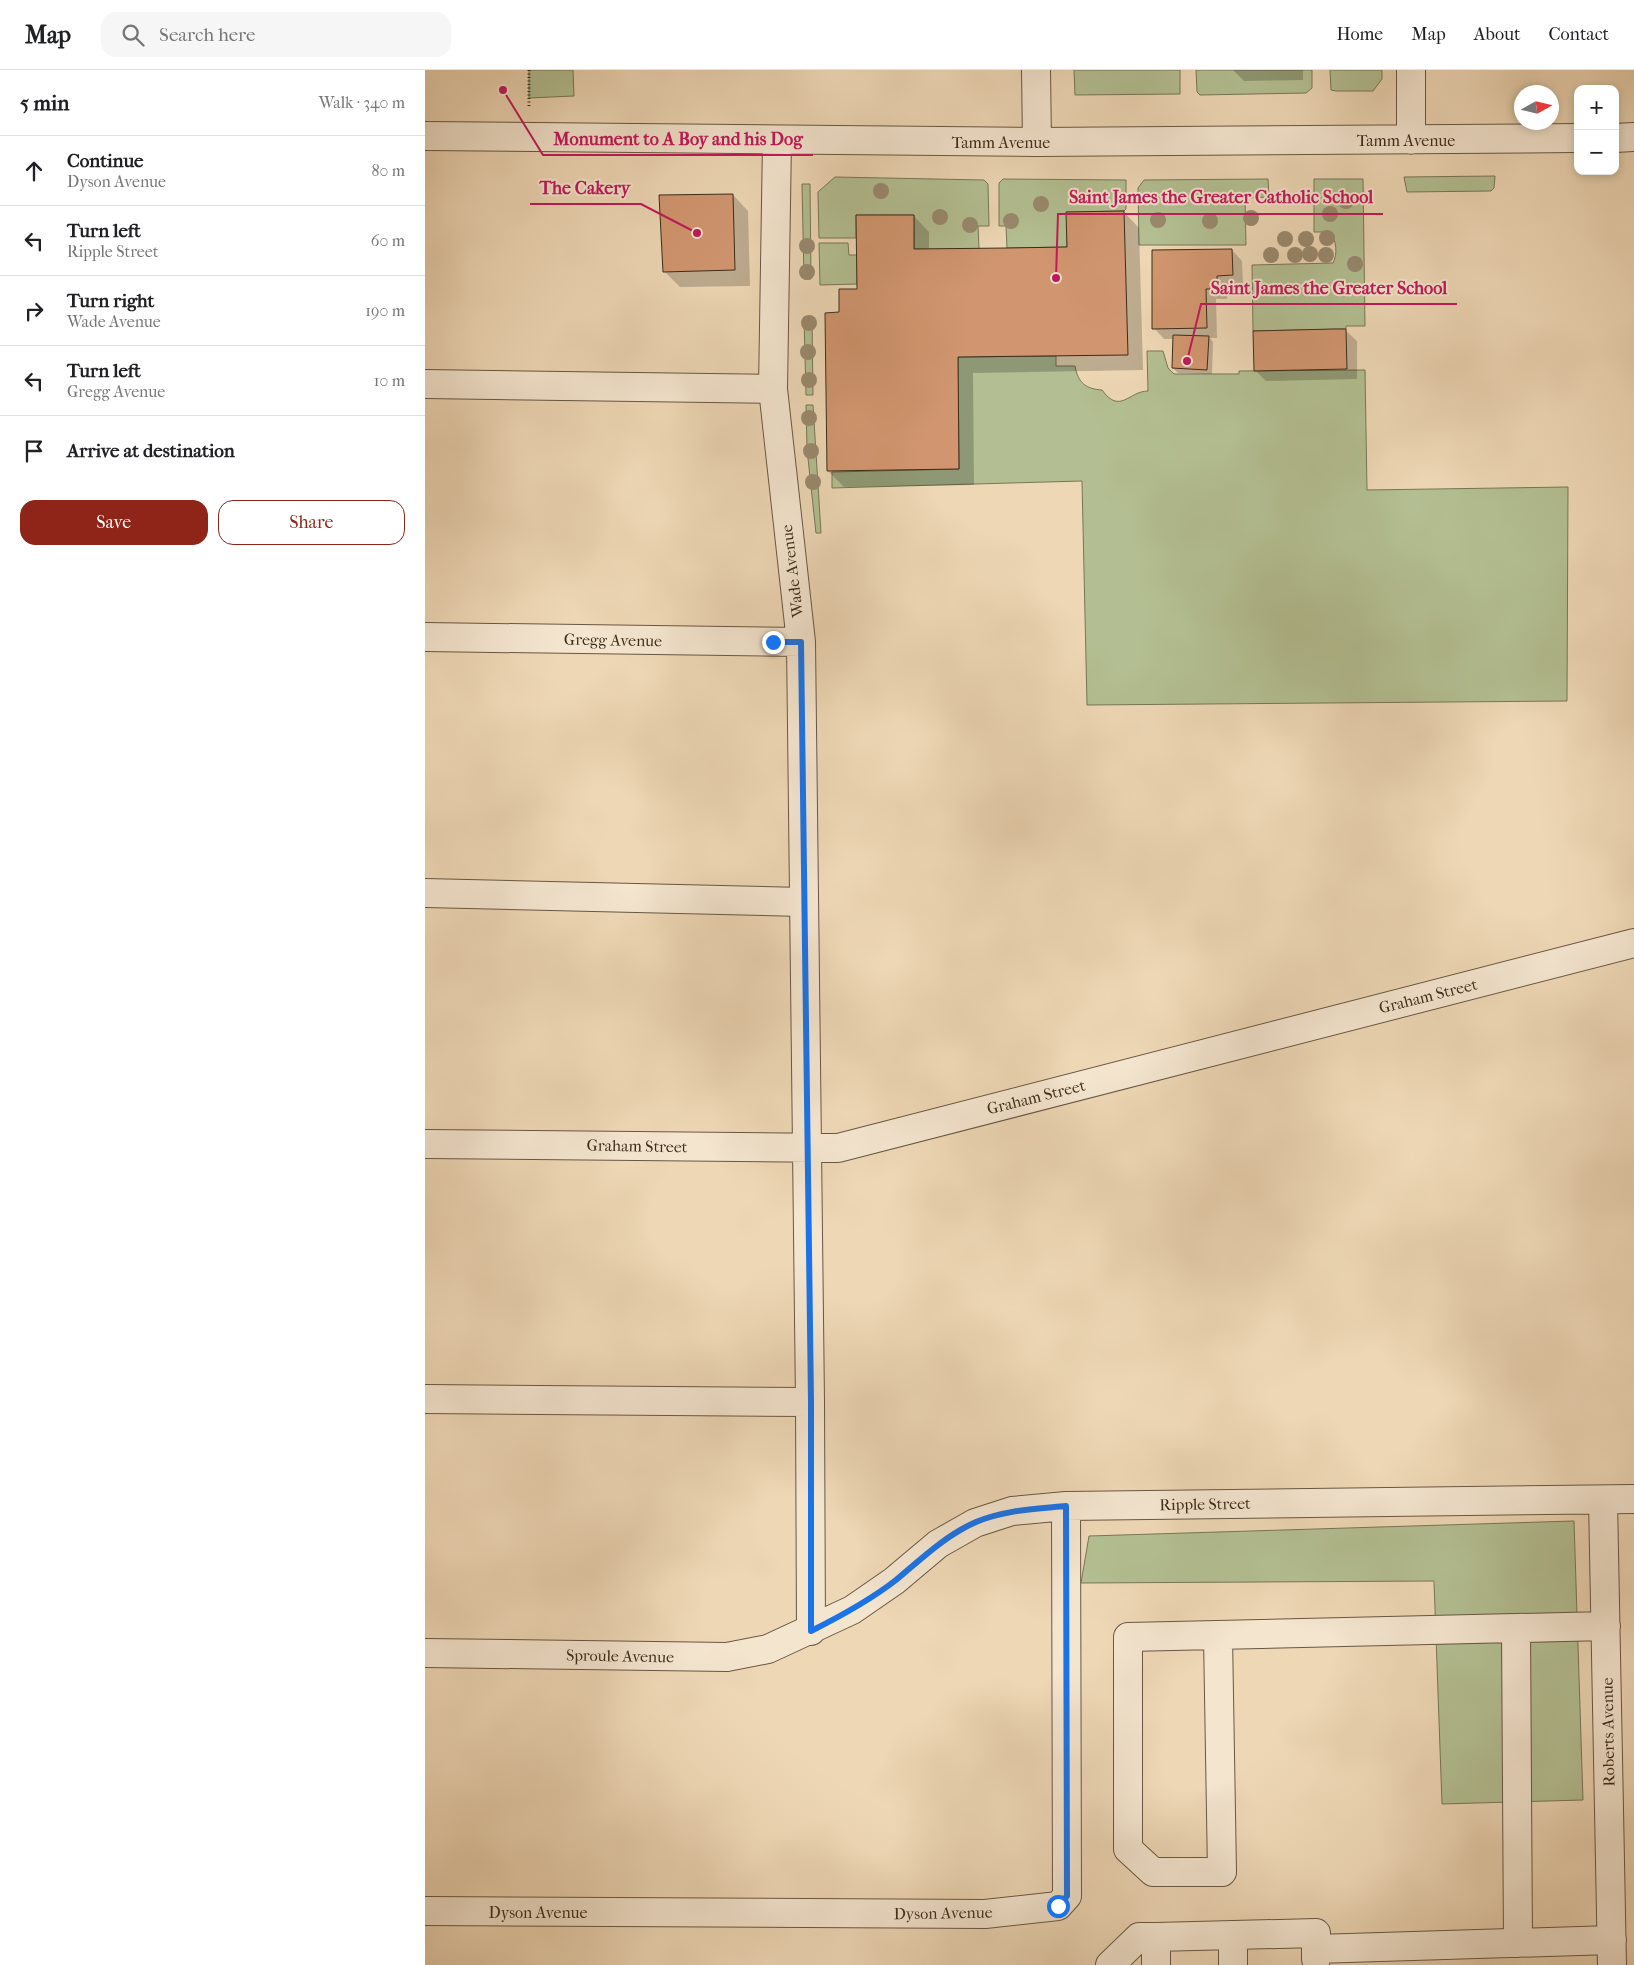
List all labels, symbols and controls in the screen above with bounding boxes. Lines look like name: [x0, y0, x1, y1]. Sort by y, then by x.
search box: [101, 12, 451, 57]
text: Map: [25, 21, 71, 49]
icon: search: [119, 21, 147, 49]
text: Search here: [159, 24, 255, 46]
text: Home: [1336, 24, 1383, 45]
text: Map: [1411, 24, 1446, 45]
text: About: [1474, 24, 1520, 45]
text: Contact: [1548, 24, 1609, 45]
north arrow: [1514, 85, 1559, 130]
map controls: [1574, 85, 1619, 175]
button: +: [1574, 85, 1619, 130]
text: 5 min: [20, 91, 69, 115]
text: Walk · 340 m: [319, 93, 405, 112]
callout: Monument to A Boy and his Dog: [543, 122, 813, 155]
text: Monument to A Boy and his Dog: [552, 129, 804, 150]
button: −: [1574, 130, 1619, 175]
street label: Tamm Avenue: [1357, 131, 1455, 150]
street label: Tamm Avenue: [952, 133, 1050, 152]
text: Continue: [67, 150, 143, 172]
icon: ahead: [20, 157, 48, 185]
text: 80 m: [371, 161, 405, 180]
callout: The Cakery: [530, 171, 641, 204]
text: Dyson Avenue: [67, 172, 166, 191]
text: The Cakery: [539, 178, 632, 199]
callout: Saint James the Greater Catholic School: [1058, 181, 1383, 214]
text: Saint James the Greater Catholic School: [1069, 187, 1374, 208]
text: Turn left: [67, 220, 141, 242]
icon: left: [20, 227, 48, 255]
text: 60 m: [371, 231, 405, 250]
text: Ripple Street: [67, 242, 158, 261]
callout: Saint James the Greater School: [1201, 271, 1457, 304]
text: Saint James the Greater School: [1211, 278, 1448, 299]
text: Turn right: [67, 290, 154, 312]
icon: right: [20, 297, 48, 325]
text: 190 m: [365, 301, 405, 320]
text: Wade Avenue: [67, 312, 161, 331]
text: Turn left: [67, 360, 141, 382]
icon: left: [20, 367, 48, 395]
text: 10 m: [374, 371, 405, 390]
text: Gregg Avenue: [67, 382, 165, 401]
icon: arrive: [20, 437, 48, 465]
text: Arrive at destination: [67, 440, 235, 462]
button: Save: [20, 500, 208, 545]
button: Share: [218, 500, 405, 545]
street label: Wade Avenue: [777, 523, 807, 620]
street label: Gregg Avenue: [564, 630, 662, 650]
route end: [762, 631, 785, 654]
street label: Graham Street: [1377, 975, 1480, 1017]
street label: Graham Street: [985, 1076, 1088, 1118]
street label: Graham Street: [586, 1136, 688, 1156]
street label: Ripple Street: [1159, 1494, 1251, 1514]
street label: Sproule Avenue: [566, 1646, 674, 1666]
street label: Roberts Avenue: [1598, 1677, 1618, 1787]
route start: [1047, 1895, 1070, 1918]
street label: Dyson Avenue: [489, 1903, 588, 1922]
street label: Dyson Avenue: [893, 1903, 993, 1923]

